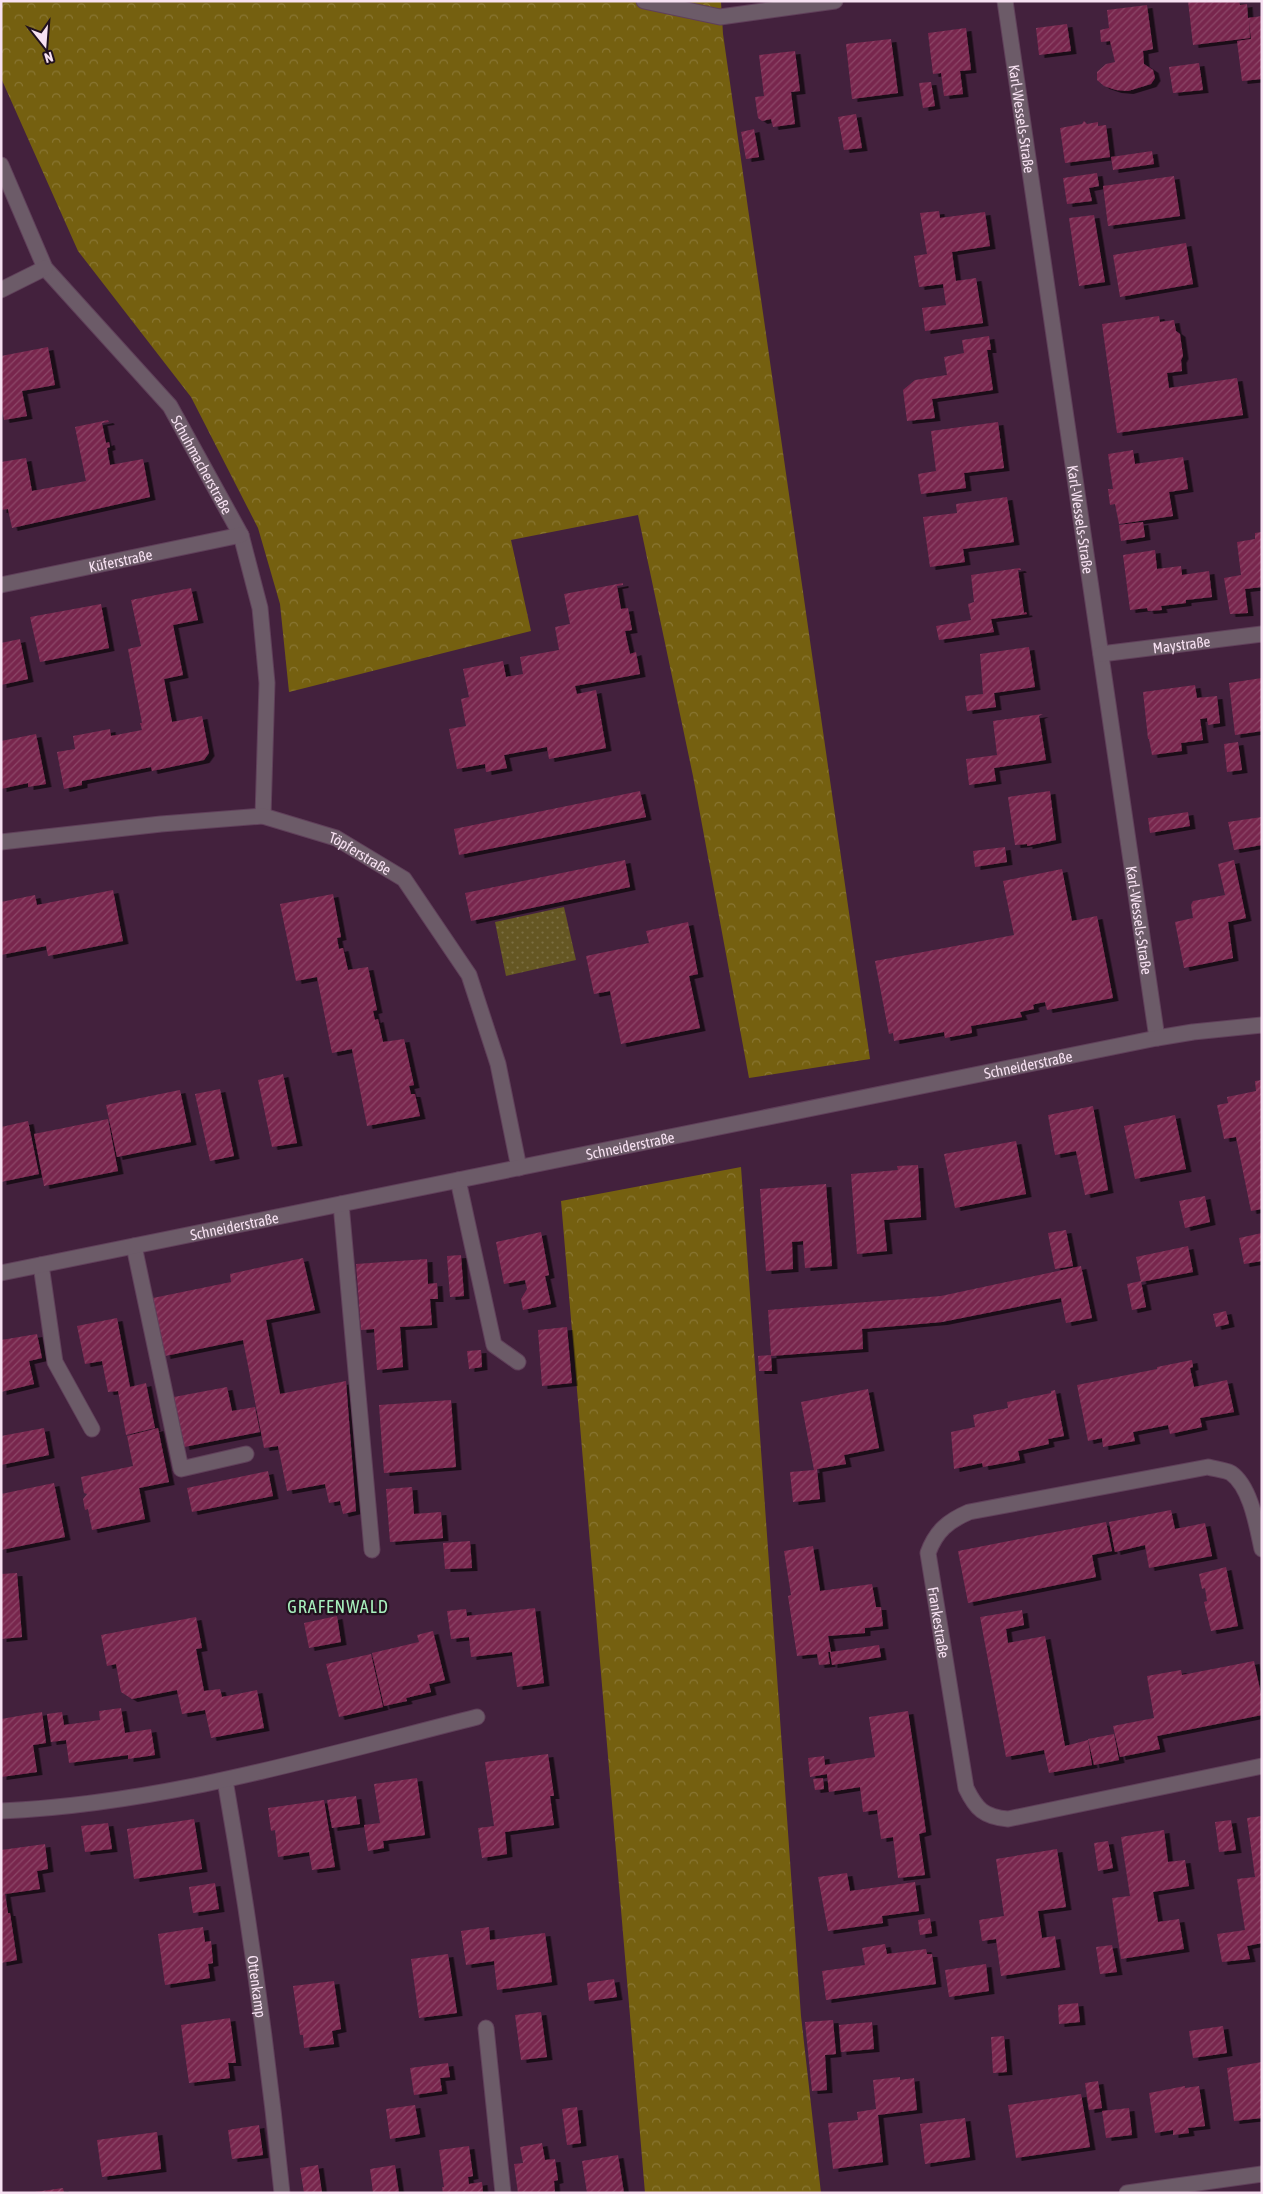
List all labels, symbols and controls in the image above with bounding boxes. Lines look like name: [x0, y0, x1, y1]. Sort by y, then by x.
north arrow: [20, 20, 70, 70]
text: N: [43, 49, 55, 66]
street label: Karl-Wessels-Straße: [1006, 63, 1039, 174]
street label: Schuhmacherstraße: [168, 412, 236, 517]
street label: Karl-Wessels-Straße: [1065, 464, 1097, 575]
street label: Küferstraße: [87, 545, 154, 575]
street label: Maystraße: [1152, 632, 1211, 656]
street label: Töpferstraße: [327, 828, 395, 878]
street label: Karl-Wessels-Straße: [1123, 865, 1156, 976]
street label: Schneiderstraße: [982, 1047, 1074, 1081]
street label: Schneiderstraße: [584, 1128, 676, 1162]
street label: Schneiderstraße: [189, 1208, 280, 1243]
street label: Frankestraße: [925, 1586, 953, 1659]
district label: GRAFENWALD: [287, 1596, 389, 1617]
street label: Ottenkamp: [245, 1954, 270, 2019]

